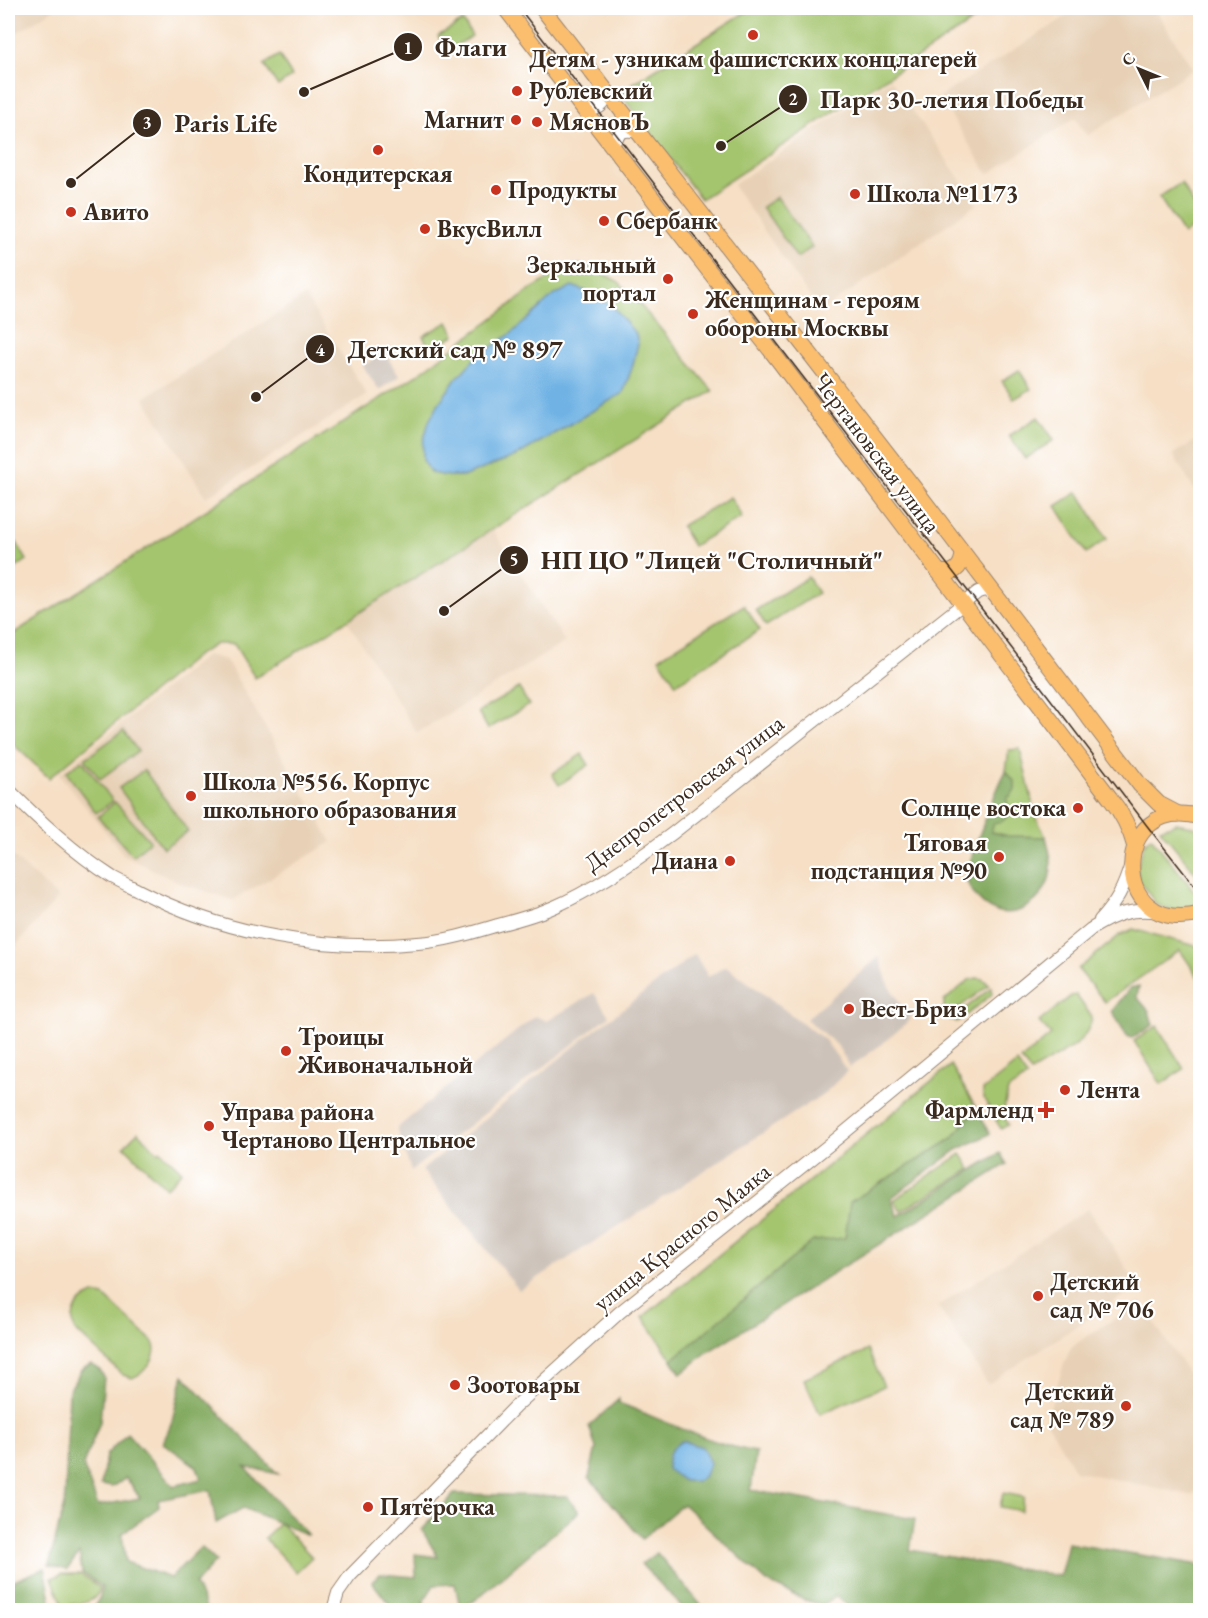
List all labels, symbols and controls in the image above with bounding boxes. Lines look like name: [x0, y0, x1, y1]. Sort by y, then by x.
callout: Флаги: [393, 25, 519, 69]
marker: Детям - узникам фашистских концлагерей: [746, 28, 760, 42]
text: Флаги: [435, 30, 507, 64]
text: 1: [403, 36, 413, 59]
north arrow: [1109, 39, 1169, 99]
place label: Детям - узникам фашистских концлагерей: [529, 43, 977, 75]
text: С: [1117, 48, 1140, 70]
place label: Рублевский: [529, 75, 653, 107]
callout: Парк 30-летия Победы: [778, 77, 1096, 121]
text: Парк 30-летия Победы: [820, 82, 1084, 116]
marker: Рублевский: [510, 84, 524, 98]
text: 2: [788, 87, 798, 110]
callout: Paris Life: [132, 101, 289, 145]
place label: Магнит: [424, 104, 504, 135]
text: Paris Life: [175, 106, 278, 140]
place label: МясновЪ: [549, 106, 649, 137]
text: 3: [142, 111, 152, 134]
marker: Магнит: [509, 113, 523, 127]
marker: МясновЪ: [530, 115, 544, 129]
marker: Кондитерская: [371, 143, 385, 157]
place label: Кондитерская: [303, 158, 453, 189]
place label: Продукты: [508, 174, 617, 206]
place label: Школа №1173: [867, 178, 1018, 209]
marker: Продукты: [489, 183, 503, 197]
marker: Школа №1173: [848, 187, 862, 201]
place label: Авито: [82, 196, 149, 227]
marker: Авито: [64, 205, 78, 219]
place label: Сбербанк: [616, 205, 719, 236]
place label: ВкусВилл: [437, 213, 542, 245]
marker: Сбербанк: [597, 214, 611, 228]
marker: ВкусВилл: [418, 222, 432, 236]
place label: Зеркальный портал: [527, 249, 656, 308]
marker: Зеркальный портал: [661, 272, 675, 286]
place label: Женщинам - героям обороны Москвы: [704, 284, 920, 343]
marker: Женщинам - героям обороны Москвы: [686, 307, 700, 321]
callout: Детский сад № 897: [305, 327, 574, 371]
text: Детский сад № 897: [347, 332, 563, 366]
text: 4: [315, 338, 325, 361]
street label: Чертановская улица: [807, 366, 948, 540]
callout: НП ЦО "Лицей "Столичный": [499, 538, 895, 582]
text: НП ЦО "Лицей "Столичный": [541, 543, 883, 577]
text: 5: [509, 548, 519, 571]
street label: Днепропетровская улица: [577, 707, 790, 878]
place label: Школа №556. Корпус школьного образования: [203, 766, 457, 825]
marker: Школа №556. Корпус школьного образования: [184, 789, 198, 803]
place label: Солнце востока: [901, 792, 1066, 823]
marker: Солнце востока: [1071, 801, 1085, 815]
place label: Тяговая подстанция №90: [811, 827, 987, 886]
place label: Диана: [652, 845, 718, 876]
marker: Тяговая подстанция №90: [992, 850, 1006, 864]
marker: Диана: [723, 854, 737, 868]
place label: Вест-Бриз: [861, 993, 967, 1024]
marker: Вест-Бриз: [842, 1002, 856, 1016]
place label: Троицы Живоначальной: [297, 1021, 473, 1080]
marker: Троицы Живоначальной: [279, 1044, 293, 1058]
place label: Лента: [1077, 1074, 1140, 1105]
marker: Лента: [1058, 1083, 1072, 1097]
place label: Фармленд: [925, 1094, 1034, 1125]
place label: Управа района Чертаново Центральное: [220, 1096, 476, 1155]
marker: Фармленд: [1039, 1103, 1053, 1117]
marker: Управа района Чертаново Центральное: [202, 1119, 216, 1133]
street label: улица Красного Маяка: [587, 1155, 777, 1318]
place label: Детский сад № 706: [1050, 1266, 1154, 1325]
marker: Детский сад № 706: [1031, 1289, 1045, 1303]
place label: Зоотовары: [467, 1369, 580, 1400]
place label: Детский сад № 789: [1010, 1376, 1114, 1435]
marker: Зоотовары: [448, 1378, 462, 1392]
marker: Детский сад № 789: [1119, 1399, 1133, 1413]
place label: Пятёрочка: [380, 1491, 495, 1522]
marker: Пятёрочка: [361, 1500, 375, 1514]

